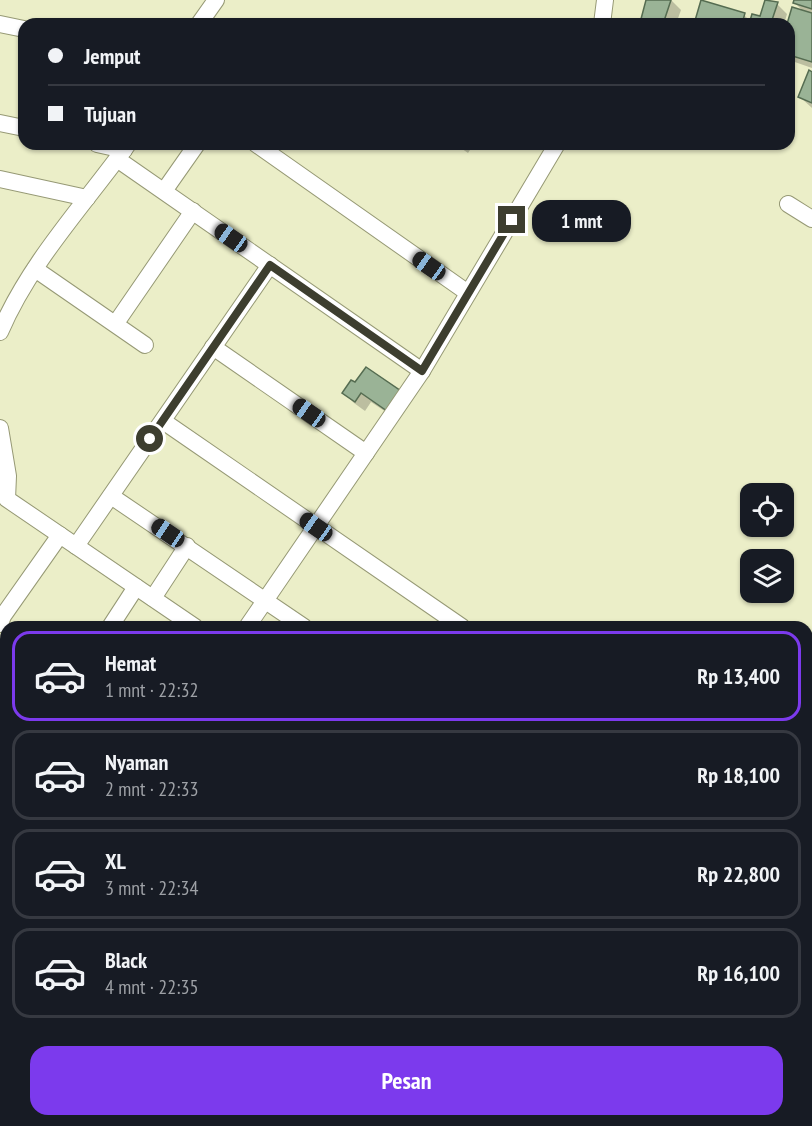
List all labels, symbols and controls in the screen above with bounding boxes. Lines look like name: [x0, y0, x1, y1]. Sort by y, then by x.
text: Jemput: [84, 42, 140, 70]
text: Tujuan: [84, 100, 136, 128]
callout: 1 mnt: [533, 199, 632, 241]
route end: [498, 206, 525, 233]
text: 1 mnt: [561, 208, 602, 234]
car: [211, 220, 251, 256]
car: [409, 248, 449, 284]
car: [289, 395, 329, 431]
route start: [136, 425, 163, 452]
map controls: [740, 483, 794, 603]
button: locate: [740, 483, 794, 537]
car: [296, 509, 336, 545]
car: [148, 515, 188, 551]
button: layers: [740, 549, 794, 603]
icon: car: [33, 649, 87, 703]
text: Hemat: [105, 649, 156, 677]
text: Rp 13,400: [697, 662, 780, 690]
text: 1 mnt · 22:32: [105, 677, 198, 703]
icon: car: [33, 748, 87, 802]
text: Nyaman: [105, 748, 168, 776]
text: Rp 18,100: [697, 761, 780, 789]
text: 2 mnt · 22:33: [105, 776, 198, 802]
icon: car: [33, 847, 87, 901]
text: XL: [105, 847, 126, 875]
text: Rp 22,800: [697, 860, 780, 888]
text: 3 mnt · 22:34: [105, 875, 198, 901]
icon: car: [33, 946, 87, 1000]
text: Black: [105, 946, 147, 974]
text: Rp 16,100: [697, 959, 780, 987]
text: 4 mnt · 22:35: [105, 974, 198, 1000]
button: Pesan: [30, 1046, 783, 1115]

